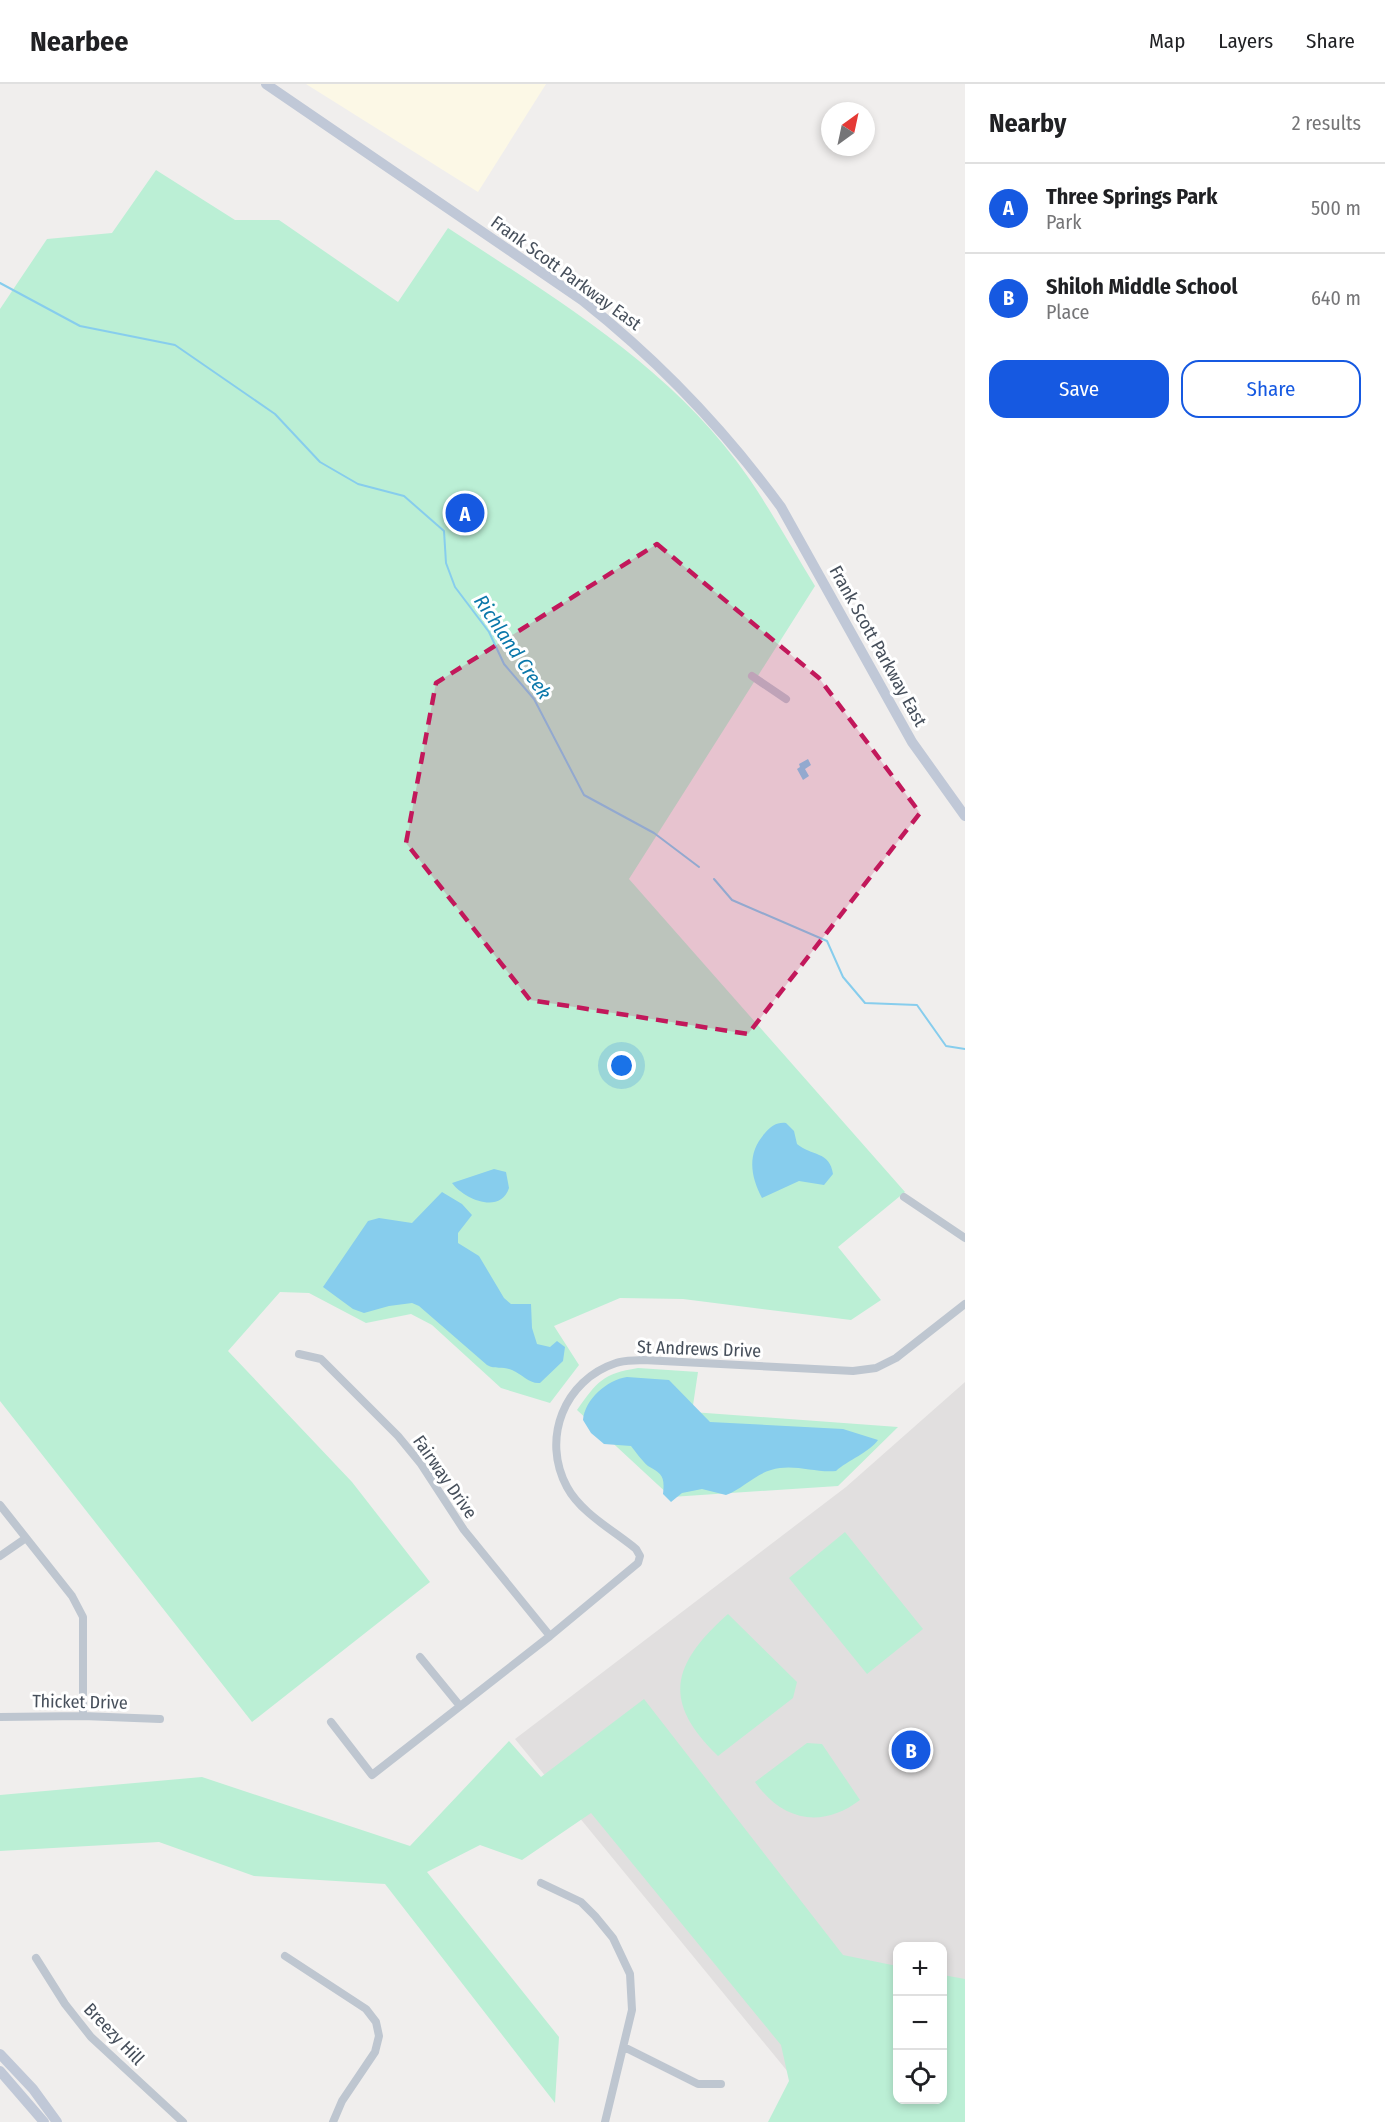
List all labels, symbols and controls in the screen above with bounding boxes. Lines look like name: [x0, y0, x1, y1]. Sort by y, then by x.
text: Nearbee: [30, 25, 129, 58]
text: Map: [1149, 28, 1185, 54]
text: Layers: [1218, 28, 1273, 54]
text: Share: [1306, 28, 1355, 54]
north arrow: [821, 102, 875, 156]
text: Nearby: [989, 108, 1066, 139]
text: 2 results: [1292, 111, 1361, 135]
text: Three Springs Park: [1046, 183, 1217, 210]
text: A: [1003, 196, 1014, 220]
text: 500 m: [1311, 196, 1361, 220]
text: Park: [1046, 210, 1082, 234]
street label: Frank Scott Parkway East: [487, 211, 646, 335]
text: Shiloh Middle School: [1046, 273, 1238, 300]
text: B: [1003, 286, 1014, 310]
text: 640 m: [1311, 286, 1361, 310]
text: Place: [1046, 300, 1089, 324]
button: Save: [989, 360, 1169, 418]
button: Share: [1181, 360, 1361, 418]
pin: A: [446, 490, 484, 536]
street label: Frank Scott Parkway East: [825, 562, 931, 730]
water label: Richland Creek: [469, 590, 557, 704]
your location: [607, 1051, 636, 1080]
street label: St Andrews Drive: [637, 1336, 762, 1362]
street label: Fairway Drive: [408, 1431, 482, 1523]
street label: Thicket Drive: [32, 1690, 128, 1714]
pin: B: [892, 1728, 930, 1772]
map controls: [893, 1942, 947, 2104]
button: +: [893, 1942, 947, 1996]
button: −: [893, 1996, 947, 2050]
street label: Breezy Hill: [79, 1998, 149, 2070]
button: locate: [893, 2050, 947, 2104]

